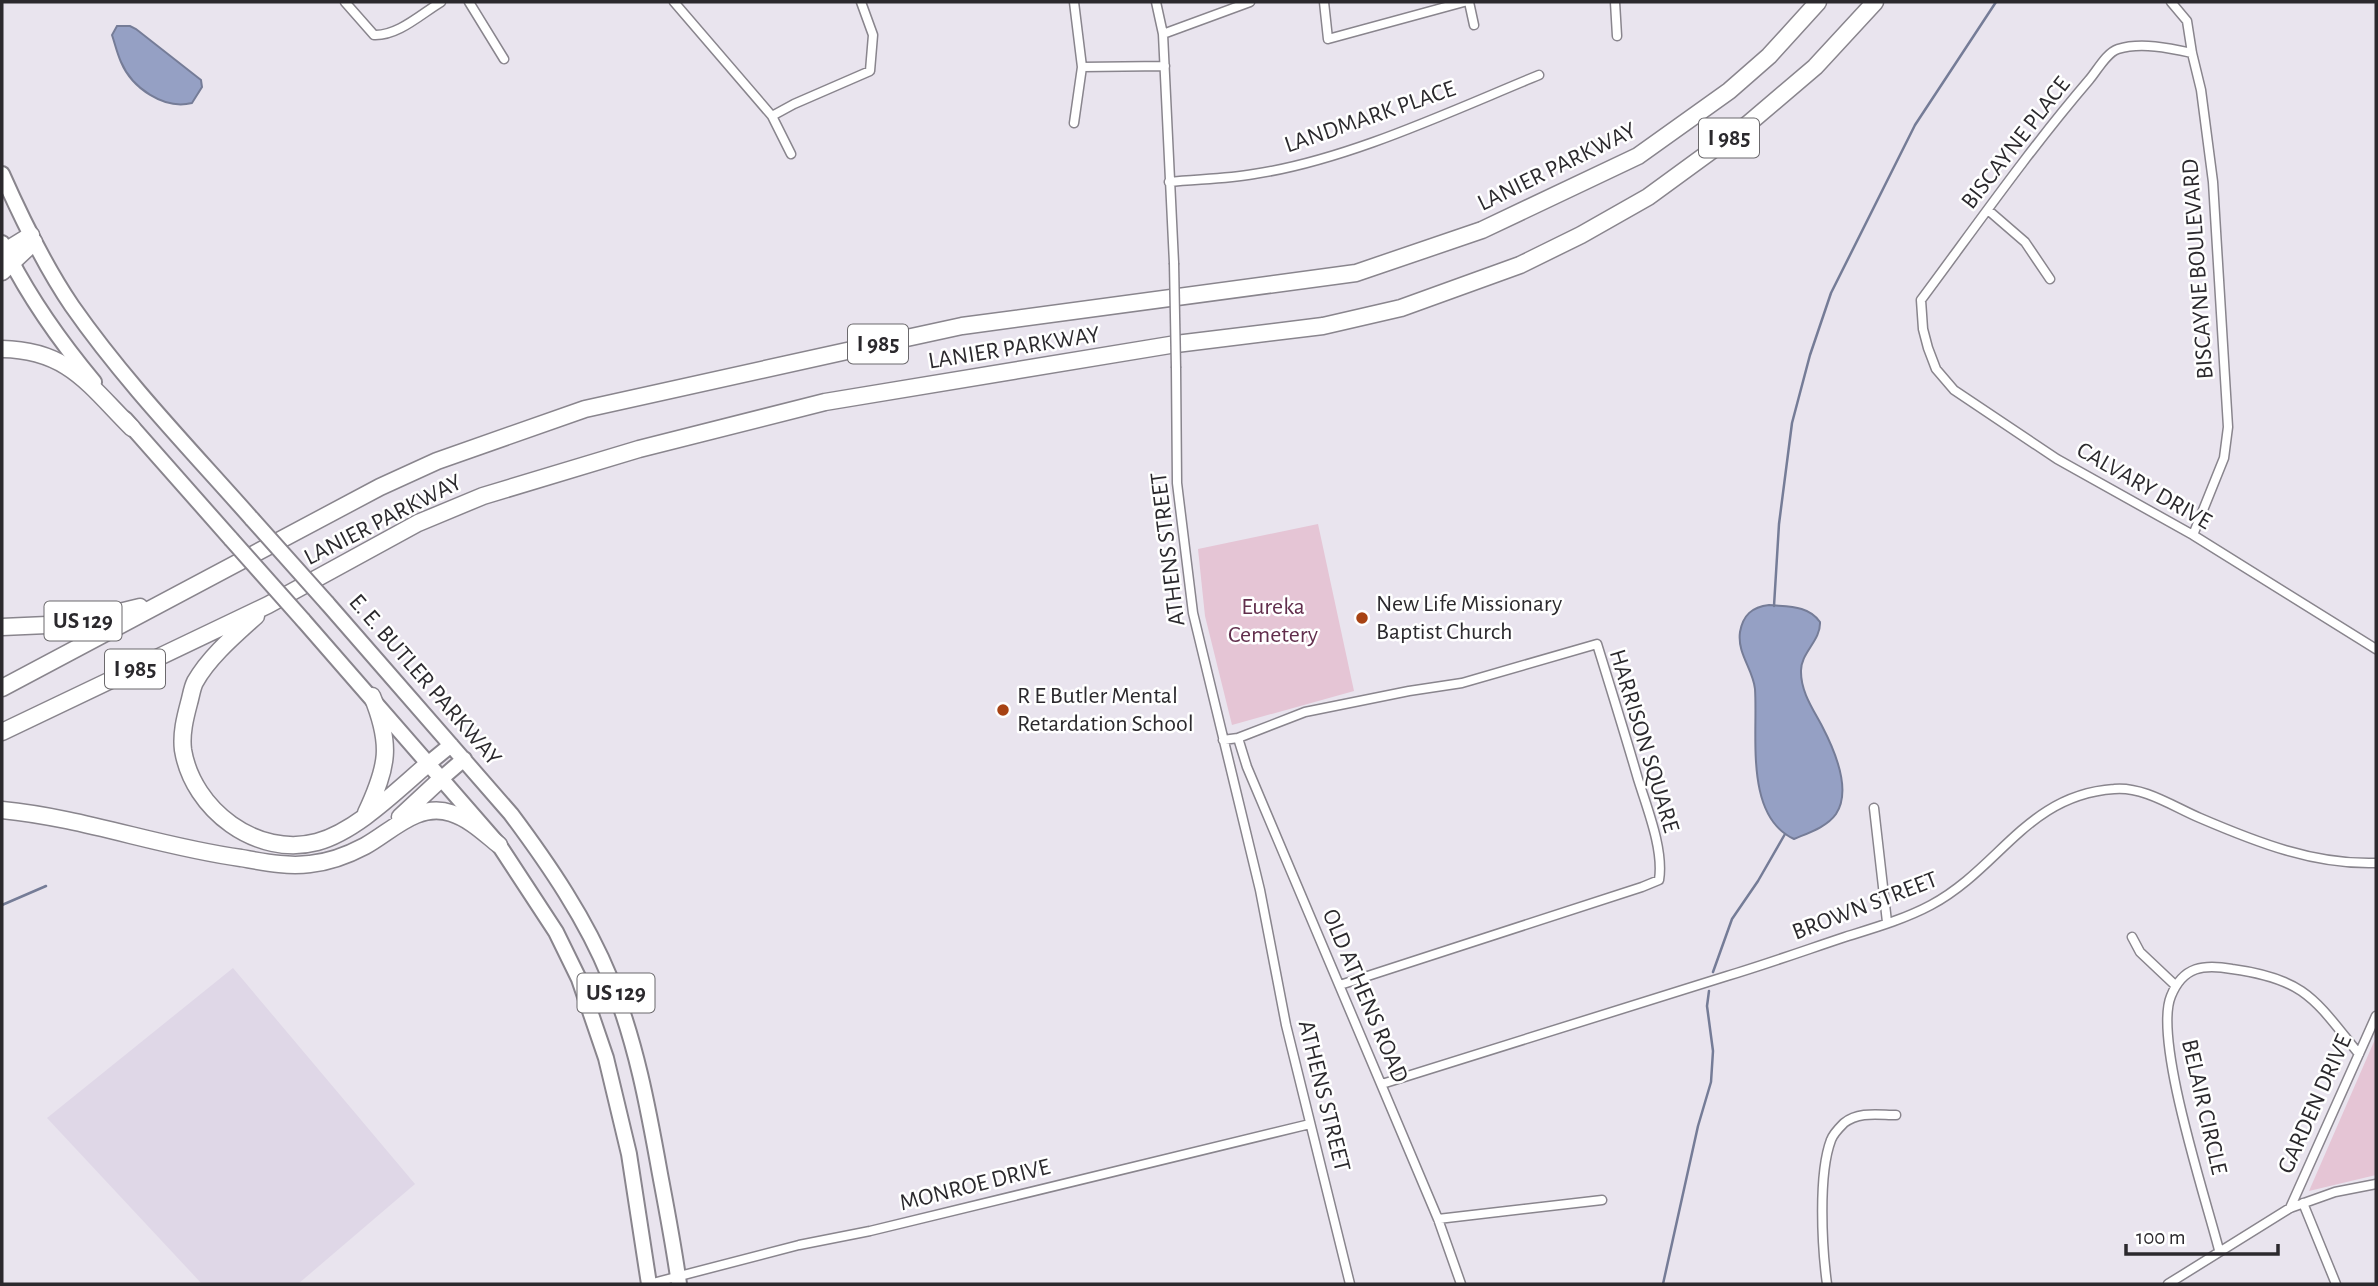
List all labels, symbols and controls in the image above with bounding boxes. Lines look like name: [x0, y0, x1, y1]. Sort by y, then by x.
street label: BISCAYNE PLACE: [1957, 72, 2075, 214]
street label: LANDMARK PLACE: [1281, 76, 1459, 157]
street label: LANIER PARKWAY: [1474, 118, 1640, 216]
road number: I 985: [1699, 119, 1759, 158]
street label: BISCAYNE BOULEVARD: [2178, 158, 2218, 380]
street label: LANIER PARKWAY: [926, 323, 1102, 373]
road number: I 985: [848, 324, 908, 364]
street label: CALVARY DRIVE: [2073, 438, 2216, 534]
street label: LANIER PARKWAY: [300, 470, 466, 570]
street label: ATHENS STREET: [1147, 470, 1189, 627]
street label: E. E. BUTLER PARKWAY: [344, 590, 506, 771]
place label: New Life Missionary Baptist Church: [1376, 592, 1562, 644]
park label: Eureka Cemetery: [1228, 595, 1318, 647]
road number: US 129: [44, 601, 122, 640]
marker: New Life Missionary Baptist Church: [1354, 610, 1370, 626]
street label: HARRISON SQUARE: [1605, 646, 1683, 836]
road number: I 985: [105, 650, 165, 688]
place label: R E Butler Mental Retardation School: [1017, 684, 1194, 736]
marker: R E Butler Mental Retardation School: [995, 702, 1011, 718]
street label: BROWN STREET: [1789, 867, 1941, 945]
street label: OLD ATHENS ROAD: [1318, 906, 1412, 1086]
road number: US 129: [578, 974, 654, 1012]
street label: ATHENS STREET: [1294, 1018, 1354, 1174]
street label: GARDEN DRIVE: [2274, 1031, 2356, 1177]
street label: BELAIR CIRCLE: [2177, 1037, 2231, 1177]
street label: MONROE DRIVE: [897, 1155, 1053, 1215]
scale bar: [2126, 1212, 2278, 1256]
text: 100 m: [2136, 1227, 2186, 1248]

